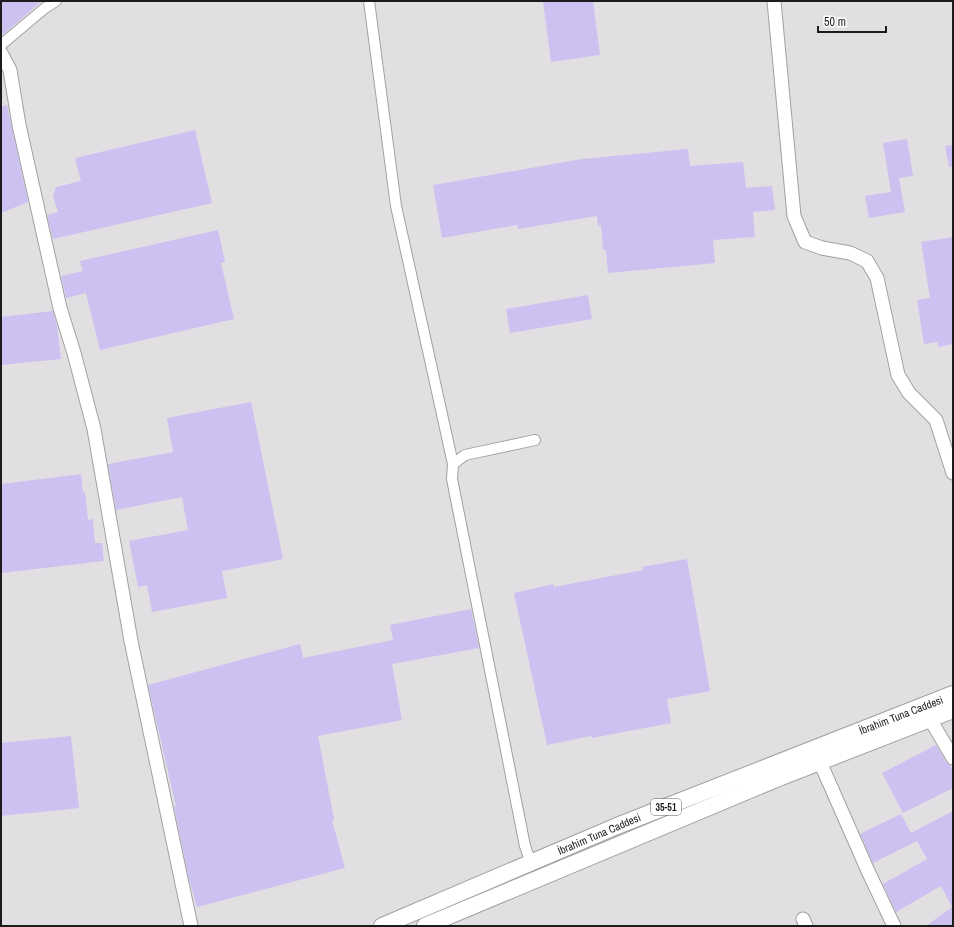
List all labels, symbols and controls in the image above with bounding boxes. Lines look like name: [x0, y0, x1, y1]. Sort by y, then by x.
scale bar: [818, 8, 886, 34]
text: 50 m: [824, 14, 846, 30]
street label: İbrahim Tuna Caddesi: [857, 693, 945, 737]
road number: 35-51: [651, 799, 681, 815]
street label: İbrahim Tuna Caddesi: [555, 810, 643, 858]

